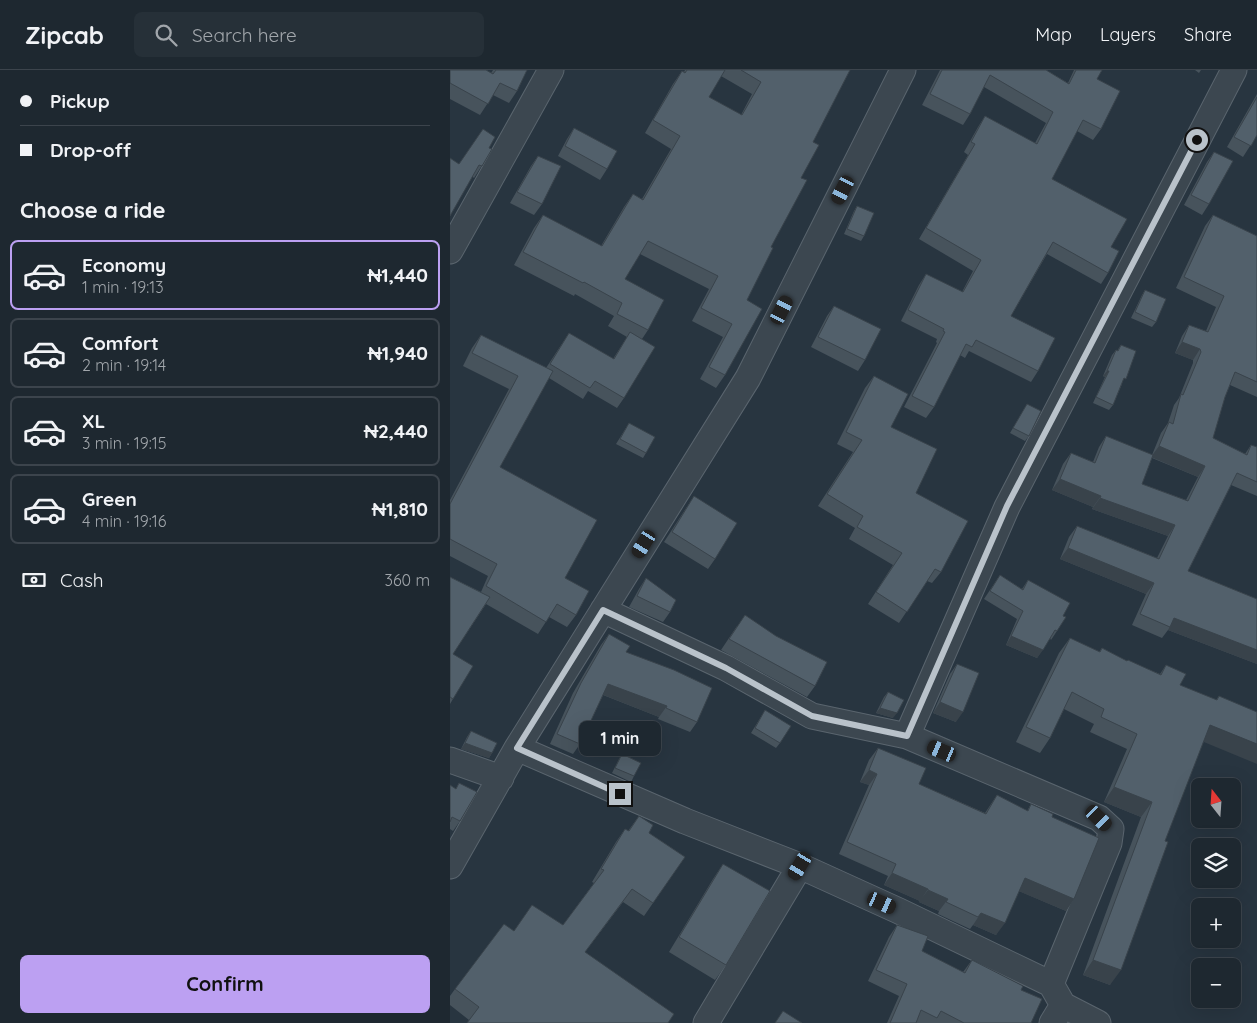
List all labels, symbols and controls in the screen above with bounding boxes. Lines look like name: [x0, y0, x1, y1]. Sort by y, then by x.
search box: [134, 12, 484, 57]
text: Zipcab: [25, 20, 104, 50]
icon: search: [152, 21, 180, 49]
text: Search here: [192, 23, 297, 47]
text: Map: [1035, 23, 1072, 46]
text: Layers: [1100, 23, 1156, 46]
text: Share: [1184, 23, 1232, 46]
text: Pickup: [50, 89, 110, 113]
route start: [1186, 129, 1208, 151]
text: Drop-off: [50, 138, 131, 162]
car: [829, 173, 856, 207]
text: Choose a ride: [20, 196, 165, 224]
icon: car: [22, 253, 67, 298]
text: Economy: [82, 253, 166, 277]
text: ₦1,440: [367, 263, 428, 287]
text: 1 min · 19:13: [82, 277, 164, 297]
car: [768, 293, 795, 327]
icon: car: [22, 331, 67, 376]
text: Comfort: [82, 331, 159, 355]
text: ₦1,940: [368, 341, 428, 365]
text: 2 min · 19:14: [82, 355, 166, 375]
icon: car: [22, 409, 67, 454]
text: XL: [82, 409, 105, 433]
text: ₦2,440: [364, 419, 428, 443]
text: 3 min · 19:15: [82, 433, 166, 453]
icon: car: [22, 487, 67, 532]
text: Green: [82, 487, 137, 511]
text: ₦1,810: [372, 497, 428, 521]
text: 4 min · 19:16: [82, 511, 166, 531]
car: [629, 527, 658, 561]
icon: cash: [20, 566, 48, 594]
text: Cash: [60, 568, 104, 592]
text: 360 m: [385, 570, 430, 590]
callout: 1 min: [579, 722, 661, 756]
text: 1 min: [601, 728, 639, 748]
car: [925, 738, 958, 764]
north arrow: [1191, 778, 1241, 828]
map controls: [1191, 778, 1241, 1008]
route end: [609, 783, 631, 805]
car: [1083, 802, 1115, 834]
button: layers: [1191, 838, 1241, 888]
car: [785, 849, 814, 883]
car: [865, 890, 898, 916]
button: +: [1191, 898, 1241, 948]
button: Confirm: [20, 955, 430, 1013]
button: −: [1191, 958, 1241, 1008]

